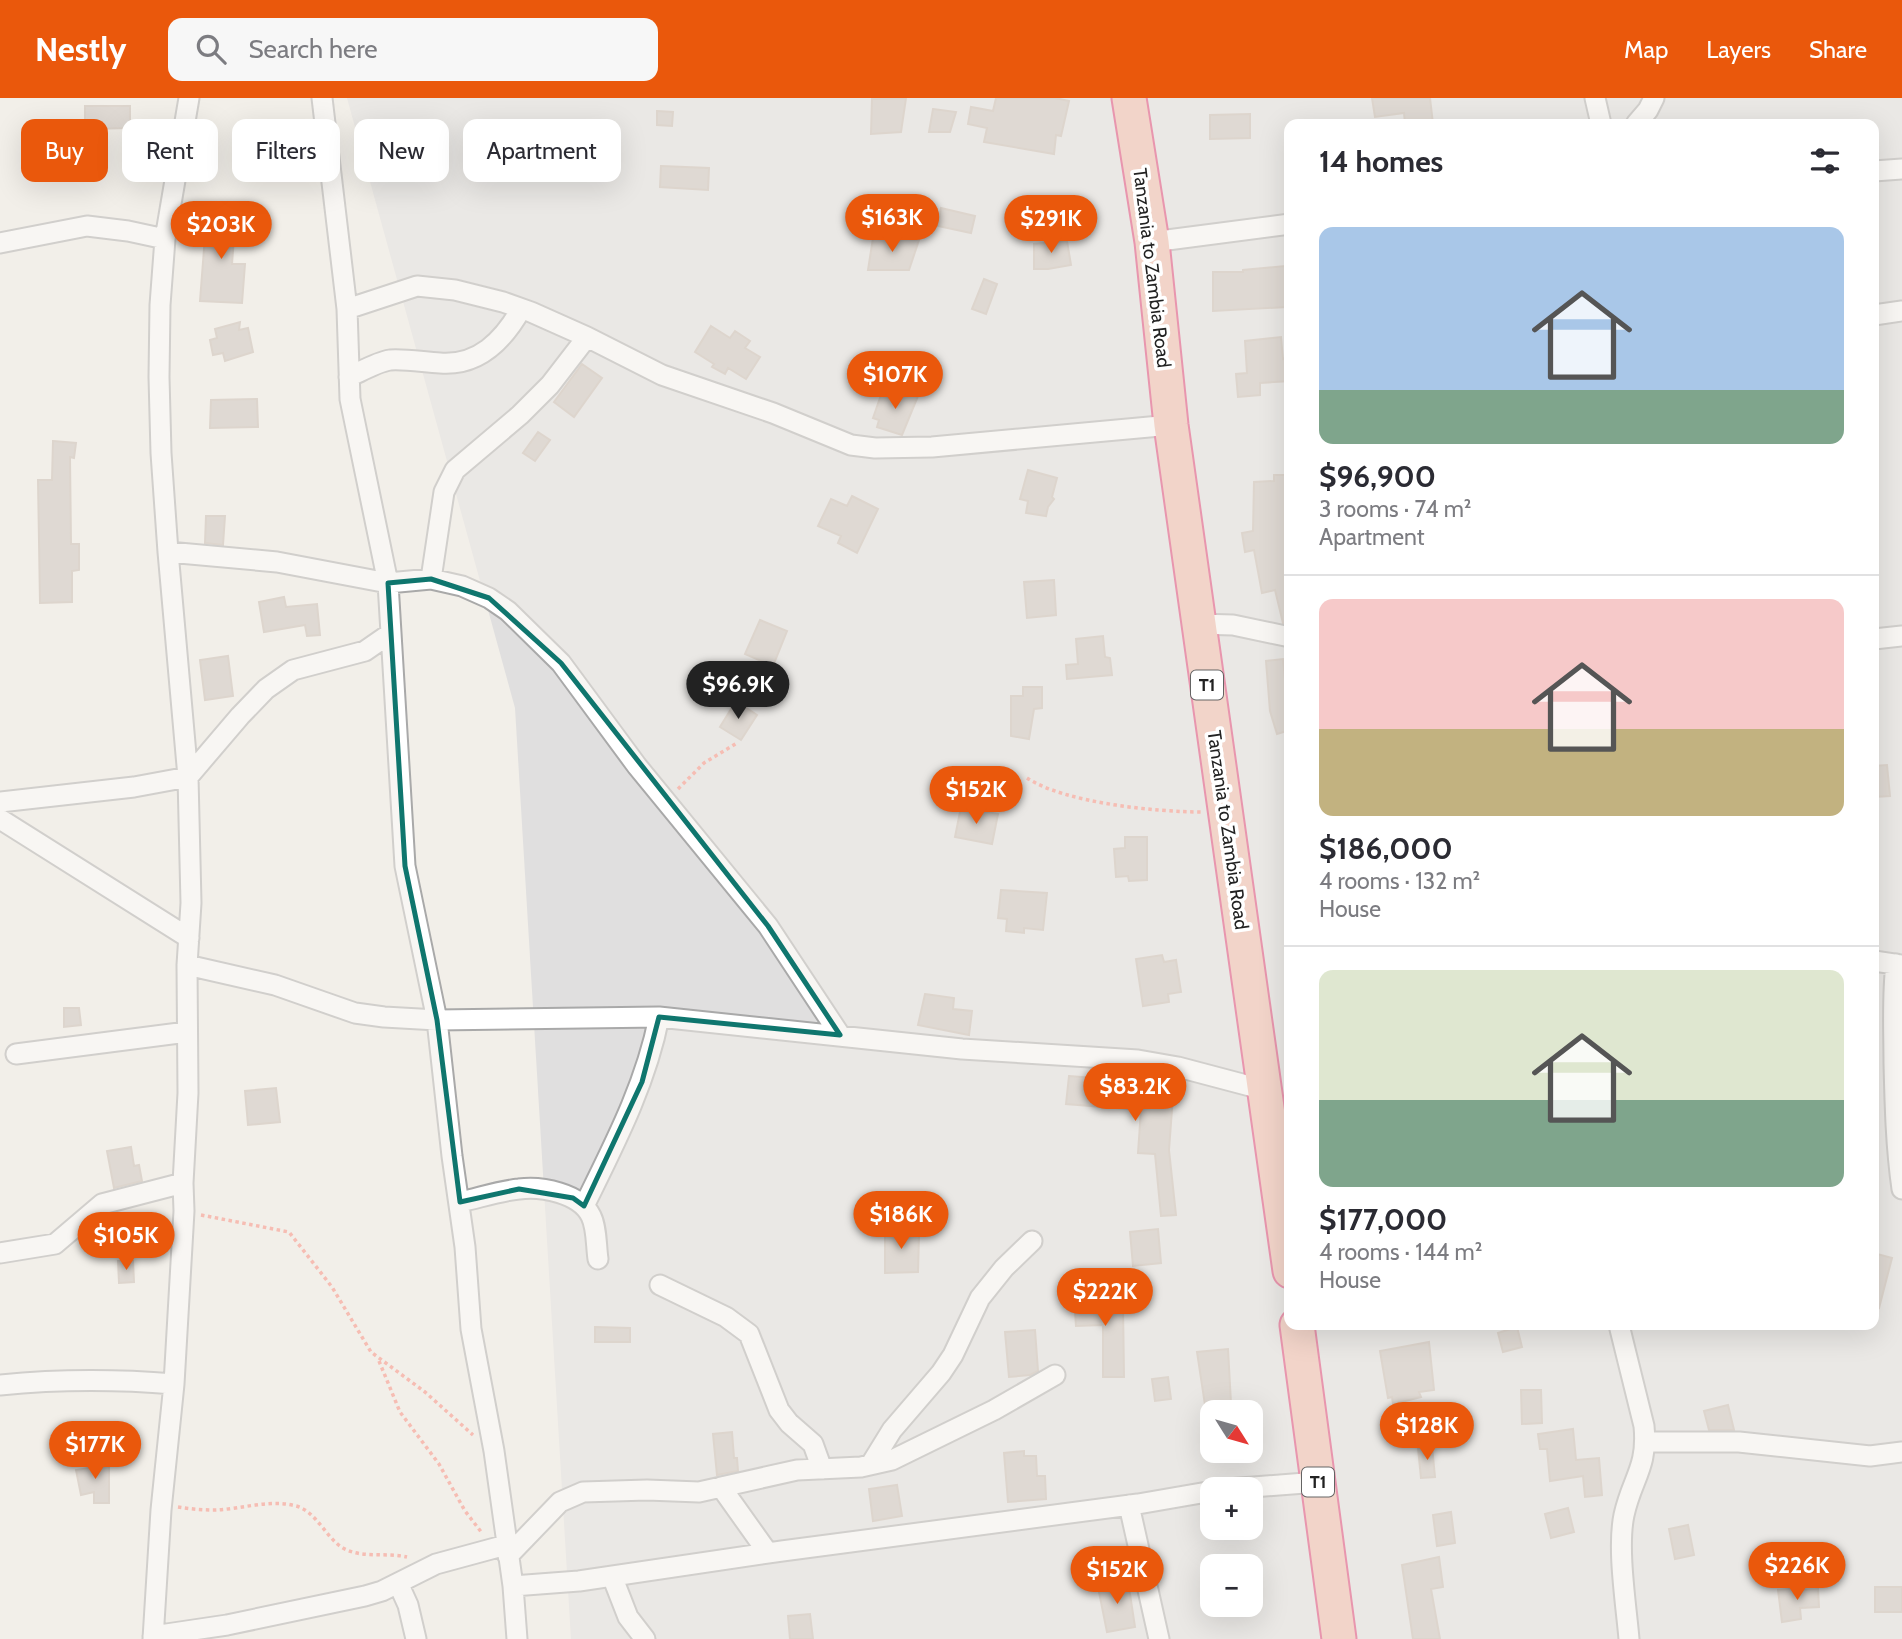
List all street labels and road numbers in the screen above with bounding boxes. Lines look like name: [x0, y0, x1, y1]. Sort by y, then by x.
street label: Tanzania to Zambia Road: [1128, 167, 1176, 369]
road number: T1: [1191, 670, 1223, 700]
street label: Tanzania to Zambia Road: [1203, 729, 1253, 931]
road number: T1: [1302, 1468, 1334, 1497]

